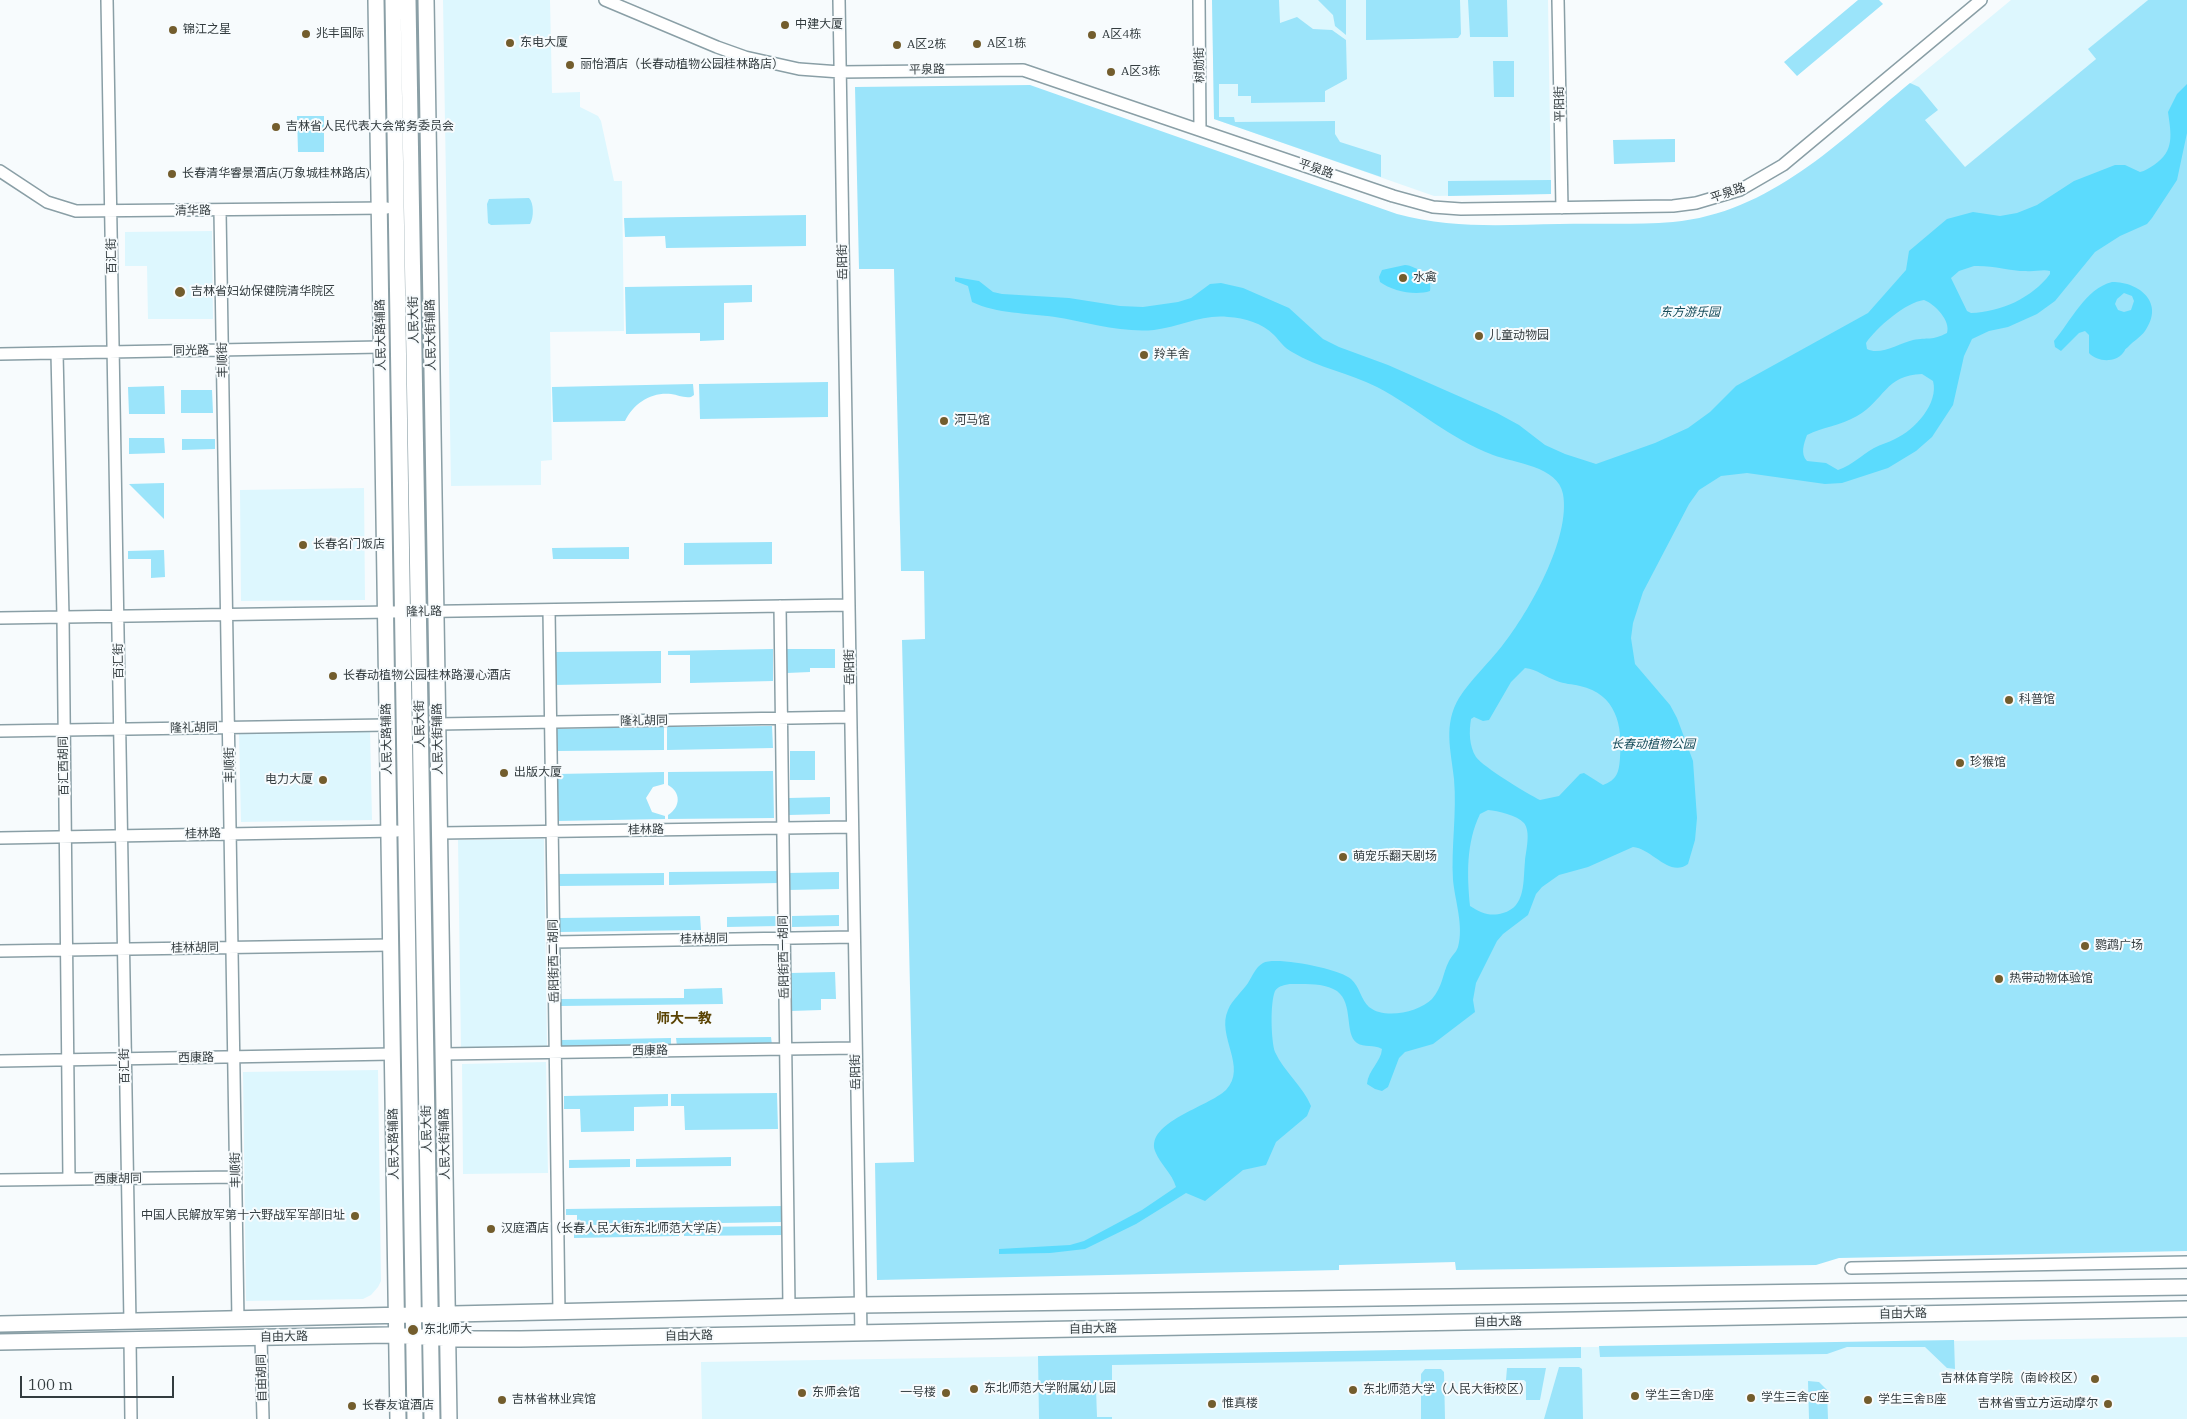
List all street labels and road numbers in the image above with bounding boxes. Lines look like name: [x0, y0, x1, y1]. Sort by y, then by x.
street label: 树勋街: [1192, 47, 1208, 83]
street label: 平泉路: [909, 62, 945, 78]
street label: 平阳街: [1552, 86, 1568, 122]
street label: 平泉路: [1297, 156, 1335, 182]
street label: 平泉路: [1709, 180, 1747, 206]
street label: 清华路: [175, 203, 211, 219]
street label: 百汇街: [104, 238, 120, 274]
street label: 岳阳街: [835, 244, 851, 280]
street label: 人民大街: [406, 296, 422, 344]
street label: 人民大路辅路: [373, 299, 389, 371]
street label: 人民大街辅路: [423, 299, 439, 371]
street label: 丰顺街: [215, 342, 231, 378]
street label: 同光路: [173, 343, 209, 359]
street label: 隆礼路: [406, 604, 442, 620]
street label: 百汇街: [111, 643, 127, 679]
street label: 岳阳街: [842, 649, 858, 685]
street label: 人民大街: [412, 700, 428, 748]
street label: 人民大路辅路: [379, 703, 395, 775]
street label: 人民大街辅路: [430, 703, 446, 775]
street label: 隆礼胡同: [620, 713, 668, 729]
street label: 隆礼胡同: [170, 720, 218, 736]
street label: 百汇西胡同: [56, 736, 72, 796]
street label: 丰顺街: [222, 747, 238, 783]
street label: 桂林路: [628, 822, 664, 838]
street label: 桂林路: [185, 826, 221, 842]
street label: 岳阳街西一胡同: [776, 915, 792, 999]
street label: 岳阳街西二胡同: [546, 919, 562, 1003]
street label: 桂林胡同: [680, 931, 728, 947]
street label: 桂林胡同: [171, 940, 219, 956]
street label: 西康路: [632, 1043, 668, 1059]
street label: 百汇街: [117, 1048, 133, 1084]
street label: 西康路: [178, 1050, 214, 1066]
street label: 岳阳街: [848, 1054, 864, 1090]
street label: 人民大街: [419, 1105, 435, 1153]
street label: 人民大路辅路: [386, 1108, 402, 1180]
street label: 人民大街辅路: [437, 1108, 453, 1180]
street label: 丰顺街: [228, 1152, 244, 1188]
street label: 西康胡同: [94, 1171, 142, 1187]
street label: 自由大路: [1879, 1306, 1927, 1322]
street label: 自由大路: [1474, 1314, 1522, 1330]
street label: 自由大路: [1069, 1321, 1117, 1337]
street label: 自由大路: [665, 1328, 713, 1344]
street label: 自由大路: [260, 1329, 308, 1345]
street label: 自由胡同: [254, 1354, 270, 1402]

